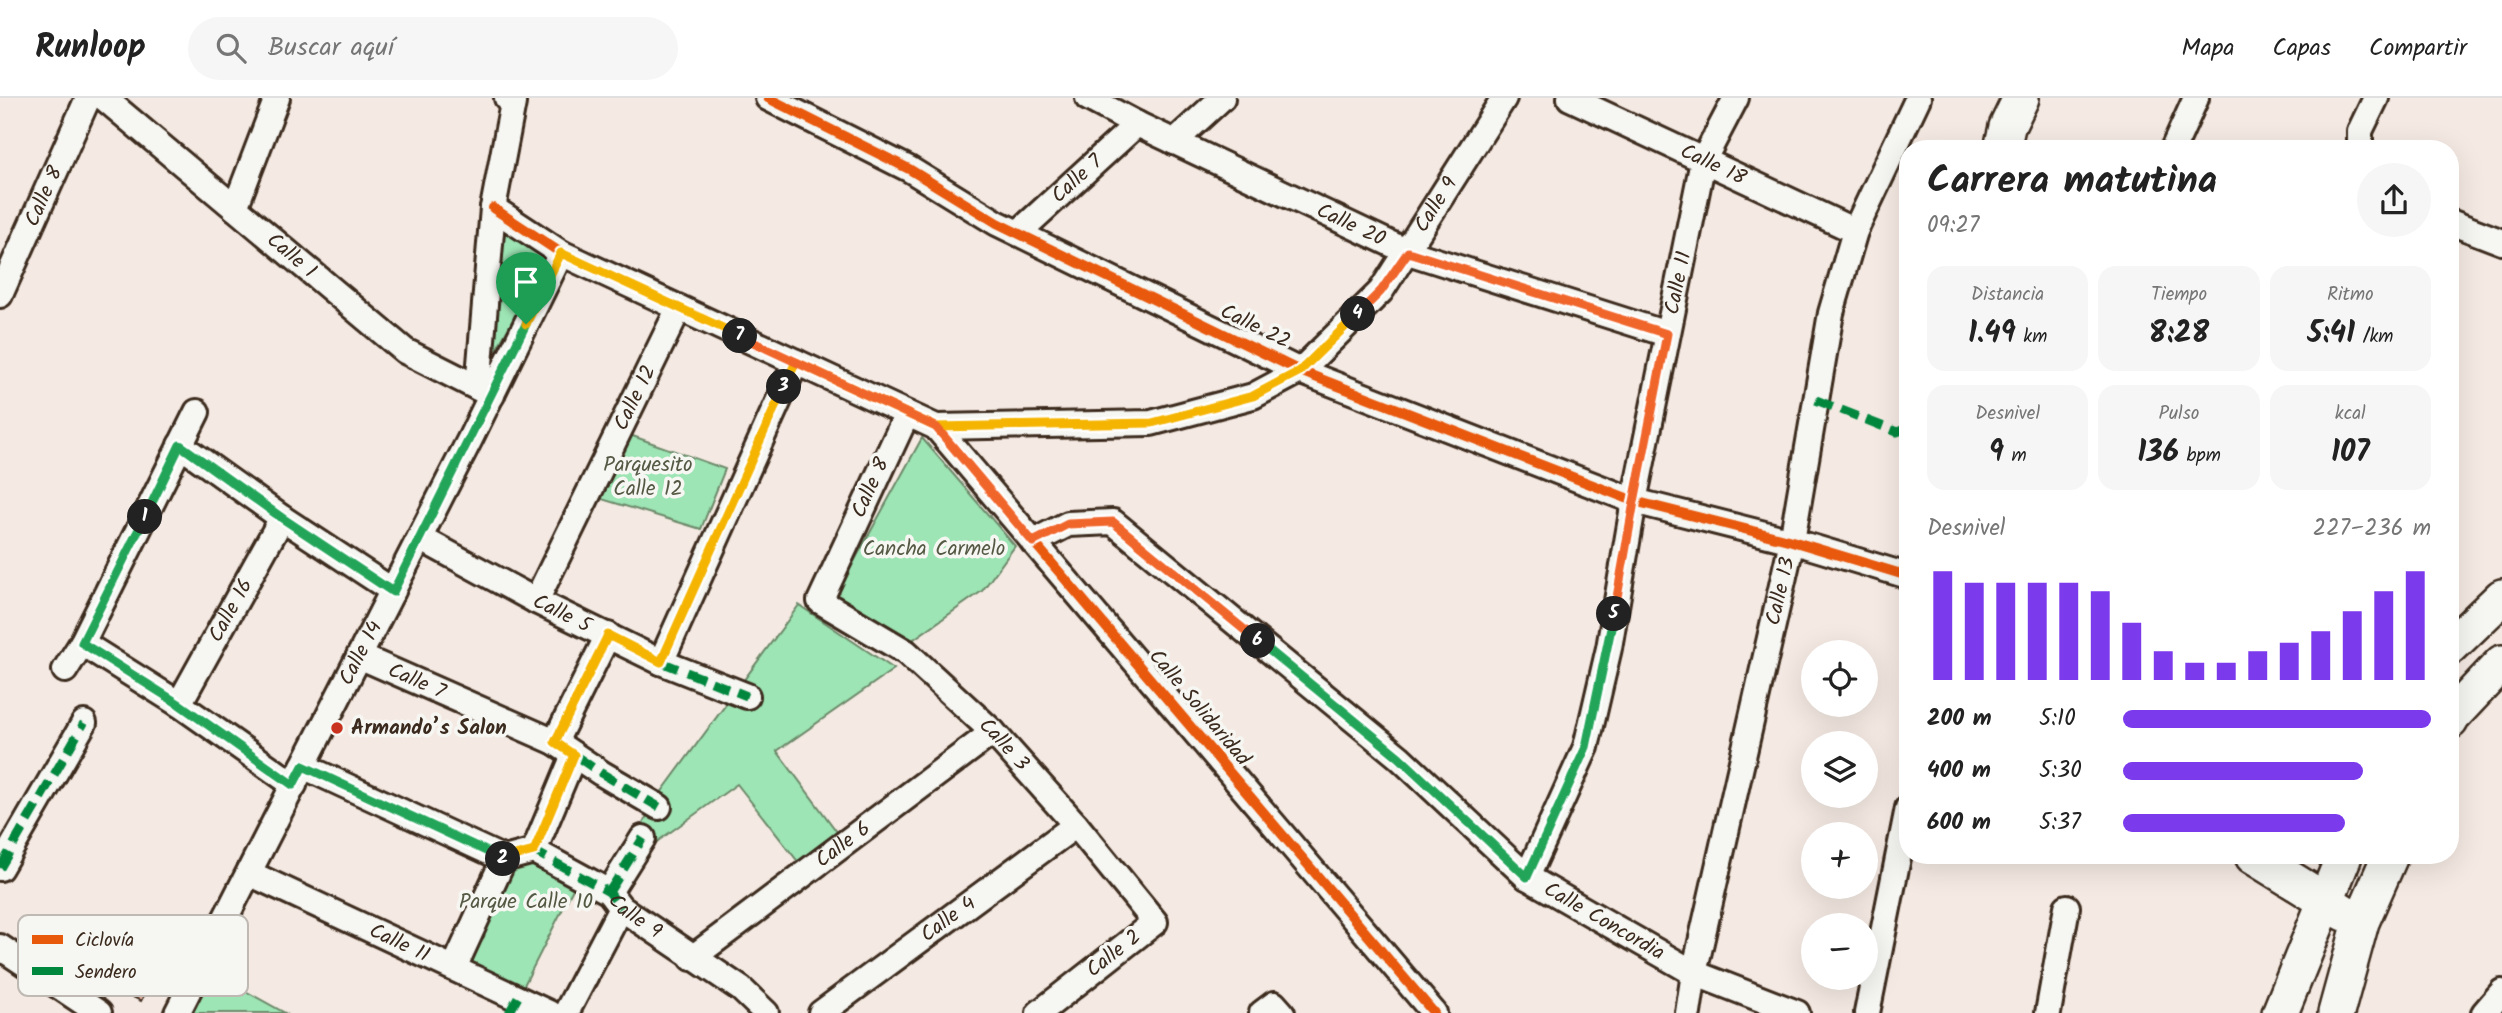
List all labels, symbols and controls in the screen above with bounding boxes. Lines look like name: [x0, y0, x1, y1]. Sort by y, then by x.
search box: [188, 17, 678, 80]
text: Runloop: [35, 22, 146, 75]
text: Buscar aquí: [268, 27, 394, 69]
icon: search: [212, 29, 250, 67]
text: Mapa: [2182, 29, 2234, 68]
text: Capas: [2272, 29, 2331, 68]
text: Compartir: [2369, 29, 2467, 68]
street label: Calle 18: [1675, 135, 1752, 195]
street label: Calle 7: [1044, 146, 1111, 212]
text: Carrera matutina: [1927, 152, 2217, 212]
street label: Calle 8: [16, 160, 72, 232]
button: share: [2357, 163, 2431, 237]
street label: Calle 9: [1406, 170, 1466, 239]
street label: Calle 20: [1311, 194, 1391, 256]
text: 09:27: [1927, 208, 1979, 244]
street label: Calle 1: [259, 225, 324, 287]
street label: Calle 11: [1656, 248, 1701, 318]
pin: [496, 252, 556, 324]
icon: arrive: [507, 263, 545, 301]
text: Distancia: [1971, 280, 2044, 310]
text: Tiempo: [2151, 280, 2207, 310]
text: Ritmo: [2327, 280, 2374, 310]
street label: Calle 22: [1214, 296, 1296, 358]
pin: 4: [1340, 296, 1376, 332]
text: 4: [1352, 298, 1363, 328]
text: 1.49: [1968, 310, 2016, 358]
text: 8:28: [2149, 310, 2209, 358]
text: 5:41: [2307, 310, 2355, 358]
pin: 7: [722, 318, 758, 354]
text: 7: [735, 320, 744, 350]
text: km: [2016, 322, 2047, 352]
text: /km: [2355, 322, 2394, 352]
street label: Calle 12: [605, 359, 665, 436]
pin: 3: [766, 370, 802, 404]
text: 3: [778, 371, 789, 401]
text: Desnivel: [1975, 399, 2040, 429]
text: Pulso: [2159, 399, 2199, 429]
text: kcal: [2335, 399, 2366, 429]
text: 9: [1989, 429, 2004, 477]
text: 136: [2137, 429, 2179, 477]
text: 107: [2331, 429, 2370, 477]
text: m: [2004, 441, 2027, 471]
text: bpm: [2179, 441, 2221, 471]
park label: Parquesito Calle 12: [603, 449, 693, 506]
street label: Calle 8: [843, 452, 899, 524]
pin: 1: [128, 500, 162, 534]
text: 1: [142, 501, 147, 531]
text: Desnivel: [1927, 511, 2005, 547]
text: 227–236 m: [2313, 511, 2431, 547]
park label: Cancha Carmelo: [863, 533, 1005, 566]
street label: Calle 13: [1757, 554, 1804, 629]
street label: Calle 16: [200, 572, 262, 649]
street label: Calle 5: [527, 585, 599, 643]
pin: 5: [1596, 596, 1632, 632]
text: 5: [1609, 598, 1618, 628]
street label: Calle 14: [330, 615, 391, 691]
pin: 6: [1240, 624, 1276, 658]
text: 6: [1252, 625, 1263, 655]
map controls: [1801, 640, 1878, 990]
button: locate: [1801, 640, 1878, 717]
street label: Calle Solidaridad: [1140, 642, 1258, 774]
street label: Calle 7: [382, 654, 452, 709]
text: 200 m: [1927, 701, 1992, 737]
text: 5:10: [2039, 701, 2076, 737]
street label: Calle 3: [971, 710, 1037, 779]
place label: Armando’s Salon: [351, 712, 507, 745]
marker: Armando’s Salon: [329, 720, 345, 736]
button: layers: [1801, 731, 1878, 808]
text: 400 m: [1927, 753, 1991, 789]
text: 5:30: [2039, 753, 2082, 789]
text: 600 m: [1927, 805, 1991, 841]
text: 5:37: [2039, 805, 2081, 841]
street label: Calle 6: [808, 813, 878, 876]
button: +: [1801, 822, 1878, 899]
pin: 2: [486, 842, 520, 876]
text: 2: [497, 843, 508, 873]
street label: Calle Concordia: [1537, 873, 1671, 969]
park label: Parque Calle 10: [459, 886, 593, 919]
street label: Calle 9: [599, 887, 669, 948]
street label: Calle 4: [913, 887, 983, 951]
button: −: [1801, 913, 1878, 990]
legend: [18, 915, 248, 996]
street label: Calle 11: [364, 915, 435, 972]
street label: Calle 2: [1079, 922, 1149, 986]
text: Ciclovía: [75, 926, 134, 956]
text: Sendero: [75, 958, 137, 988]

